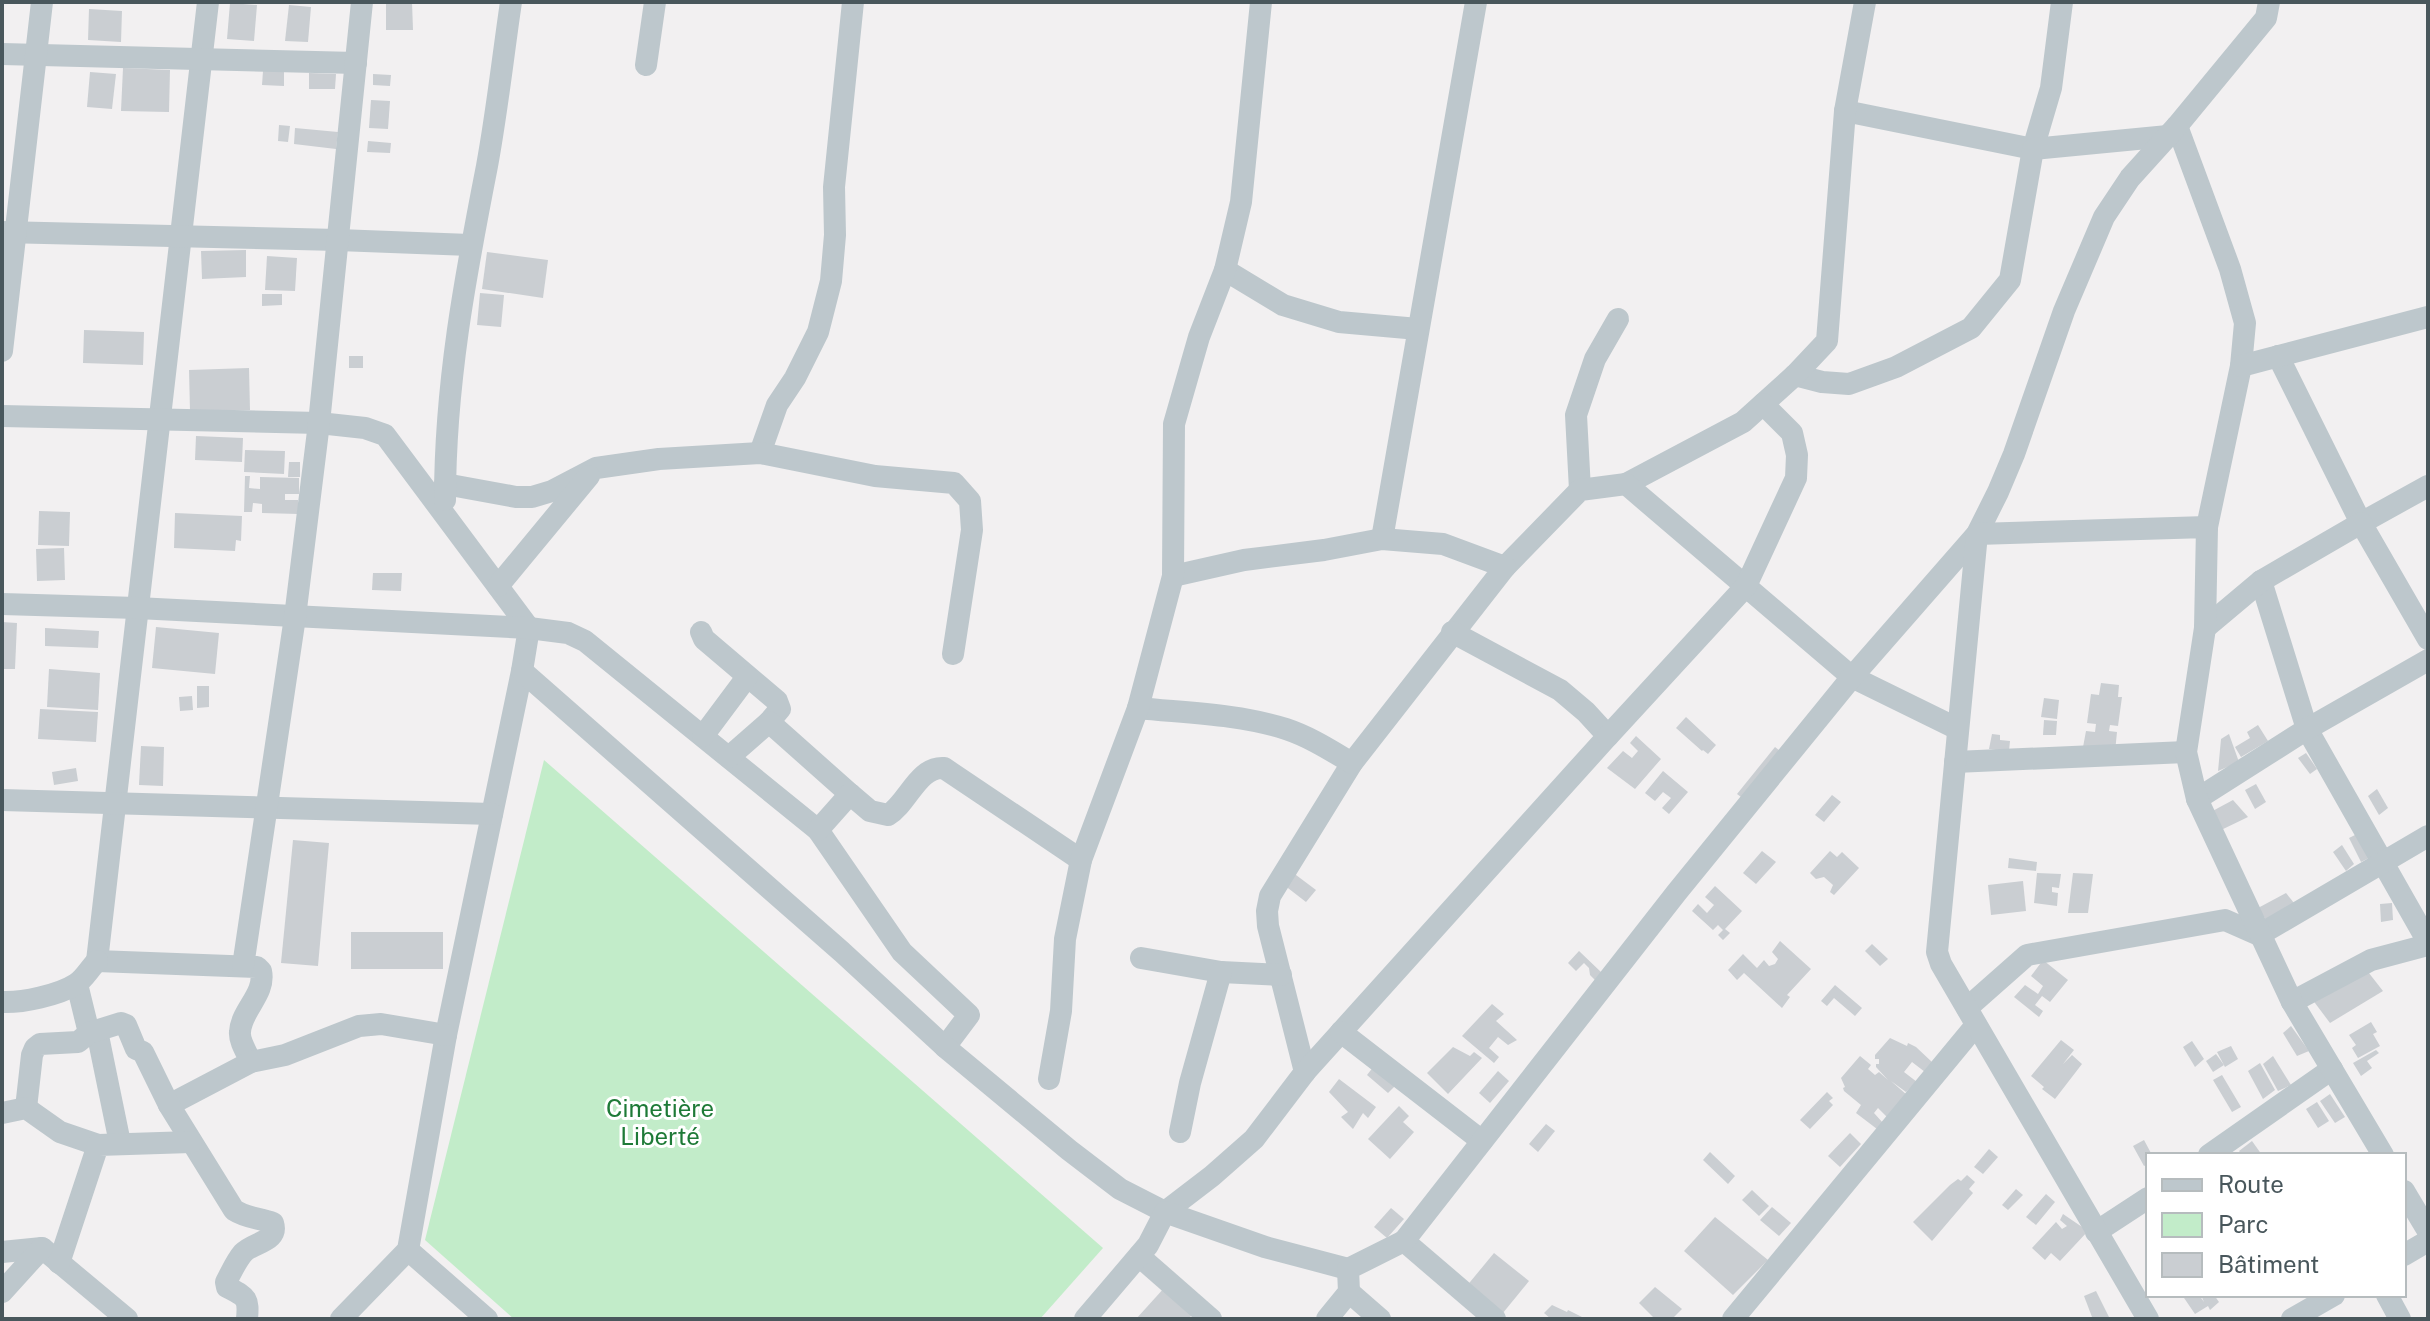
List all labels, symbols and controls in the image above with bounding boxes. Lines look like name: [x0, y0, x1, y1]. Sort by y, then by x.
park label: Cimetière Liberté: [606, 1094, 714, 1150]
legend: [2146, 1153, 2406, 1297]
text: Route: [2218, 1170, 2284, 1198]
text: Parc: [2218, 1210, 2269, 1238]
text: Bâtiment: [2218, 1250, 2319, 1278]

